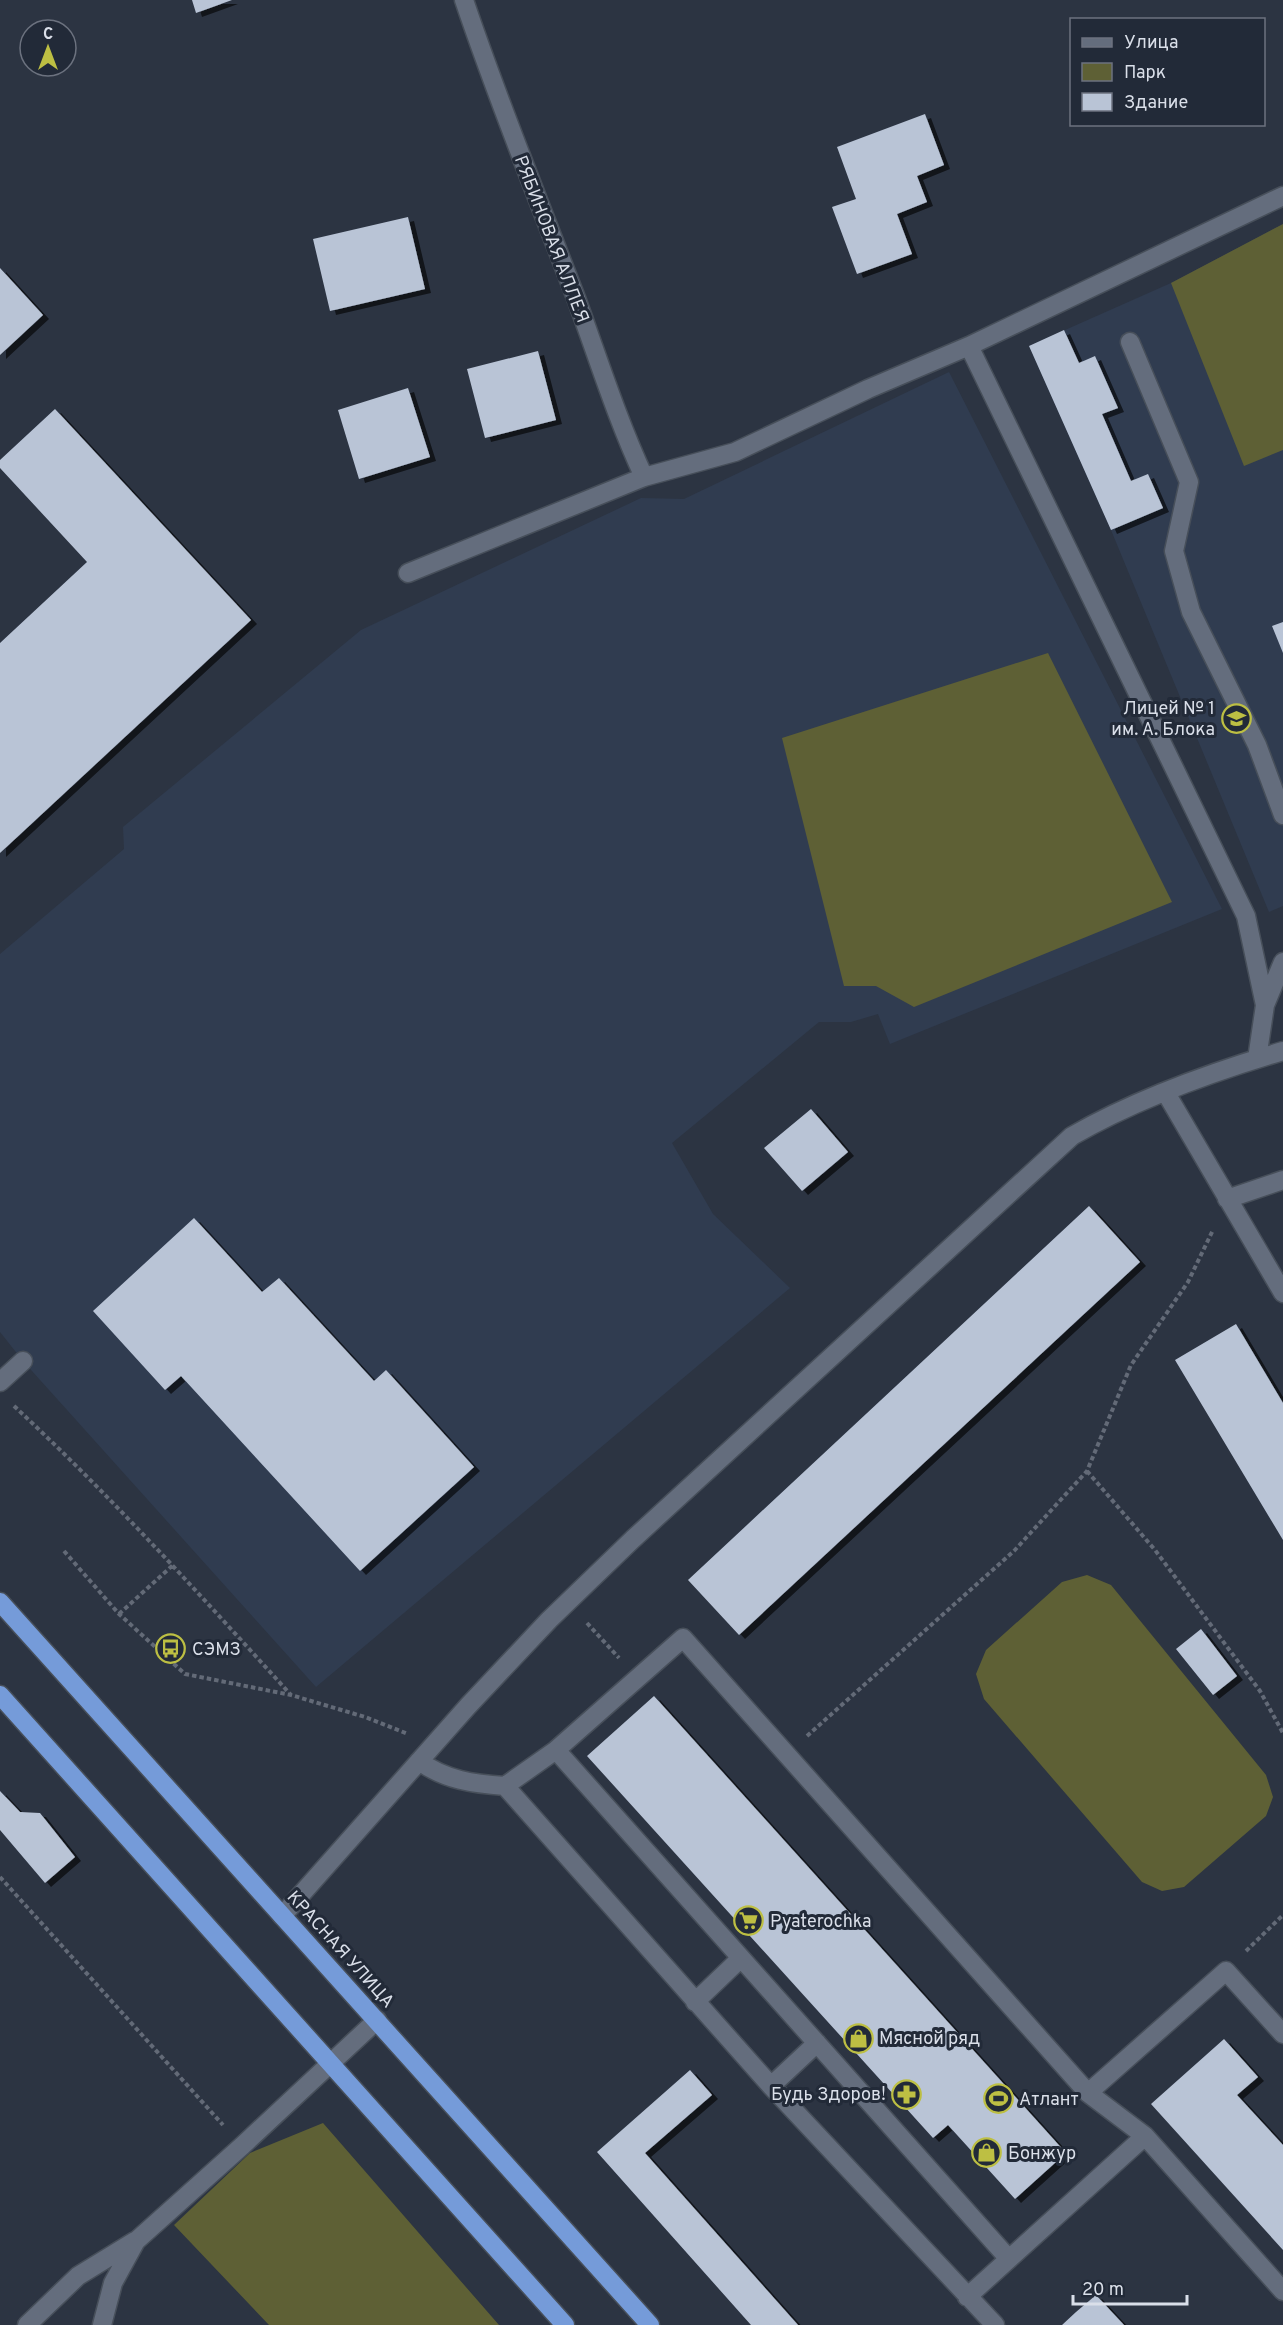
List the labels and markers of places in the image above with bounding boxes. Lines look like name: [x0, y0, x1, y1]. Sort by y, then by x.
place label: Лицей № 1 им. А. Блока: [1111, 698, 1215, 742]
school or university icon: Лицей № 1 им. А. Блока: [1220, 702, 1252, 734]
bus stop icon: СЭМЗ: [155, 1633, 187, 1665]
place label: СЭМЗ: [192, 1639, 241, 1662]
supermarket icon: Pyaterochka: [733, 1905, 765, 1937]
place label: Pyaterochka: [770, 1911, 871, 1934]
shop icon: Мясной ряд: [842, 2022, 874, 2054]
place label: Мясной ряд: [879, 2028, 980, 2051]
pharmacy icon: Будь Здоров!: [891, 2078, 923, 2110]
sports icon: Атлант: [982, 2083, 1014, 2115]
place label: Будь Здоров!: [771, 2084, 886, 2107]
place label: Атлант: [1019, 2089, 1079, 2112]
shop icon: Бонжур: [971, 2137, 1003, 2169]
place label: Бонжур: [1008, 2143, 1076, 2166]

